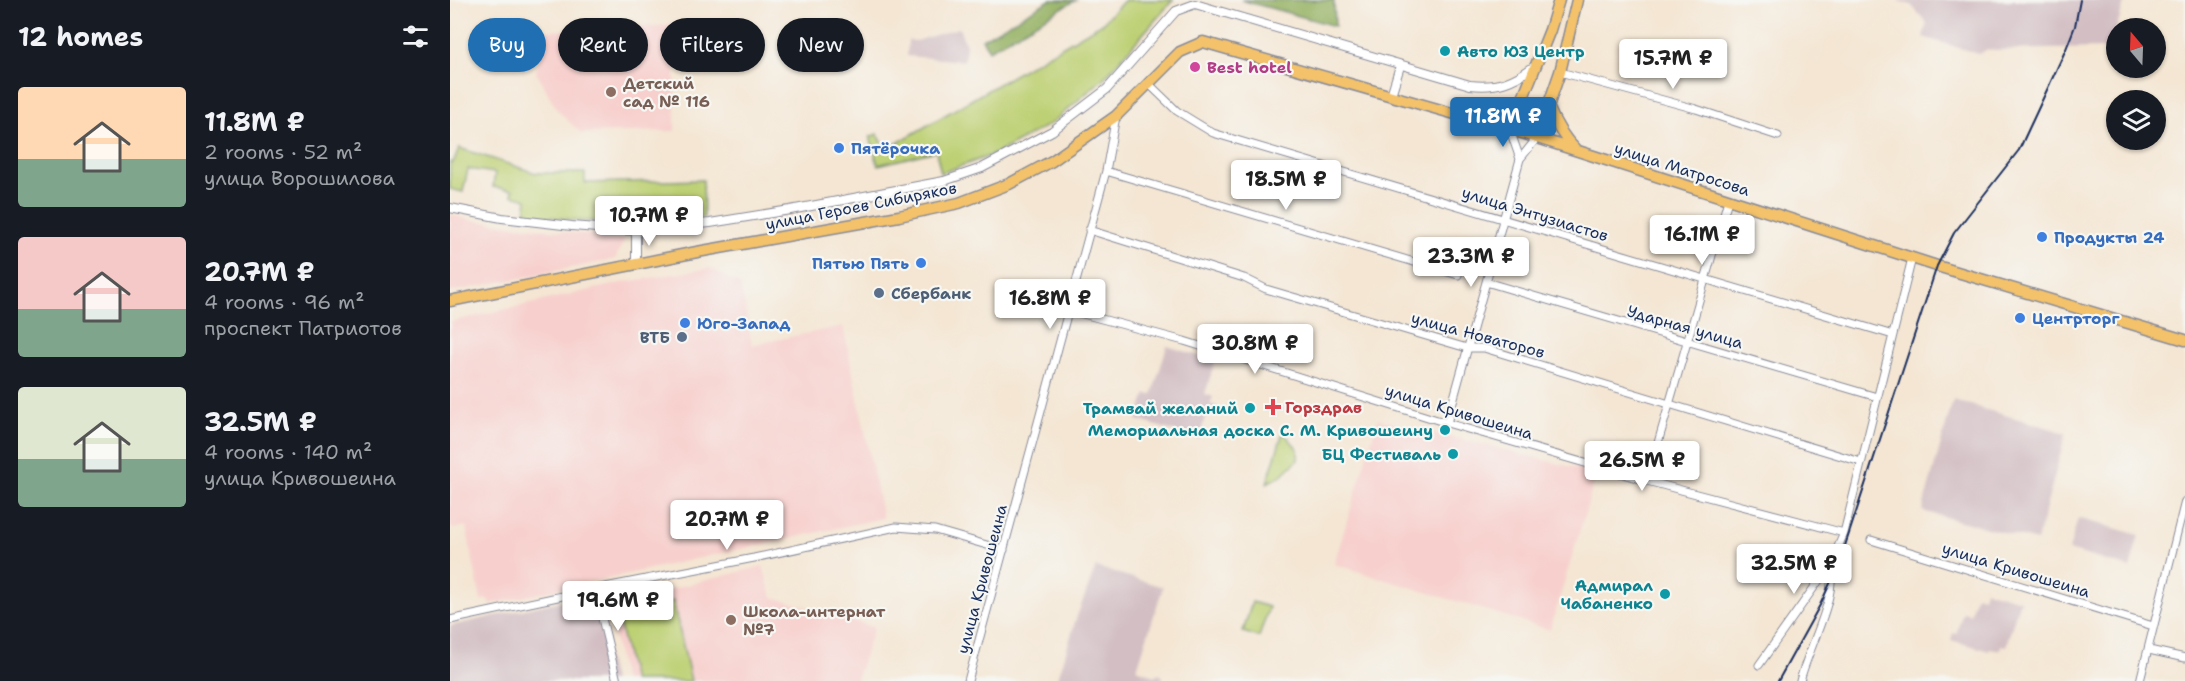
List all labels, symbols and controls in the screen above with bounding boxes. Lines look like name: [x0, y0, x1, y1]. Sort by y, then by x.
chip: Buy: [468, 18, 546, 72]
chip: Rent: [558, 18, 648, 72]
chip: Filters: [660, 18, 765, 72]
chip: New: [777, 18, 864, 72]
north arrow: [2106, 18, 2166, 78]
map controls: [2106, 18, 2166, 150]
text: 12 homes: [18, 19, 143, 54]
icon: filters: [399, 20, 432, 53]
pin: 15.7M ₽: [1618, 39, 1728, 90]
place label: Авто ЮЗ Центр: [1457, 41, 1585, 62]
marker: Авто ЮЗ Центр: [1438, 44, 1452, 58]
text: 15.7M ₽: [1633, 45, 1713, 71]
place label: Best hotel: [1207, 57, 1292, 78]
marker: Best hotel: [1188, 60, 1202, 74]
place label: Детский сад № 116: [623, 73, 710, 112]
marker: Детский сад № 116: [604, 85, 618, 99]
button: layers: [2106, 90, 2166, 150]
pin: 11.8M ₽: [1448, 97, 1558, 148]
text: 11.8M ₽: [1464, 103, 1542, 129]
text: 11.8M ₽: [204, 104, 305, 139]
icon: home: [66, 111, 138, 183]
street label: улица Матросова: [1612, 137, 1752, 201]
place label: Пятёрочка: [851, 138, 940, 159]
text: 2 rooms · 52 m²: [204, 139, 362, 165]
marker: Пятёрочка: [832, 141, 846, 155]
pin: 18.5M ₽: [1231, 160, 1341, 211]
text: улица Ворошилова: [204, 165, 395, 191]
text: 18.5M ₽: [1245, 166, 1327, 192]
street label: улица Героев Сибиряков: [764, 177, 958, 235]
street label: улица Энтузиастов: [1459, 182, 1611, 246]
pin: 10.7M ₽: [594, 196, 704, 247]
text: 10.7M ₽: [609, 202, 689, 228]
pin: 16.1M ₽: [1647, 215, 1757, 266]
text: 16.1M ₽: [1664, 221, 1740, 247]
place label: Продукты 24: [2054, 227, 2164, 248]
marker: Продукты 24: [2035, 230, 2049, 244]
pin: 23.3M ₽: [1416, 237, 1526, 288]
text: 23.3M ₽: [1427, 243, 1515, 269]
place label: Пятью Пять: [812, 253, 909, 274]
text: 20.7M ₽: [204, 254, 315, 289]
marker: Пятью Пять: [914, 256, 928, 270]
icon: home: [66, 261, 138, 333]
pin: 16.8M ₽: [995, 279, 1105, 330]
place label: Сбербанк: [891, 283, 971, 304]
text: 16.8M ₽: [1009, 285, 1092, 311]
marker: Сбербанк: [872, 286, 886, 300]
text: 4 rooms · 96 m²: [204, 289, 365, 315]
street label: Ударная улица: [1625, 300, 1745, 354]
street label: улица Новаторов: [1409, 307, 1547, 363]
place label: Центрторг: [2032, 308, 2120, 329]
marker: Центрторг: [2013, 311, 2027, 325]
place label: Юго-Запад: [697, 313, 791, 334]
text: проспект Патриотов: [204, 315, 402, 341]
marker: Юго-Запад: [678, 316, 692, 330]
pin: 30.8M ₽: [1200, 324, 1310, 375]
place label: ВТБ: [640, 327, 670, 348]
marker: ВТБ: [675, 330, 689, 344]
text: 30.8M ₽: [1211, 330, 1299, 356]
street label: улица Кривошеина: [1382, 379, 1536, 445]
place label: Горздрав: [1285, 397, 1362, 418]
place label: Трамвай желаний: [1083, 398, 1238, 419]
marker: Горздрав: [1266, 400, 1280, 414]
marker: Трамвай желаний: [1243, 401, 1257, 415]
text: 32.5M ₽: [204, 404, 317, 439]
icon: home: [66, 411, 138, 483]
place label: Мемориальная доска С. М. Кривошеину: [1088, 420, 1433, 441]
marker: Мемориальная доска С. М. Кривошеину: [1438, 423, 1452, 437]
text: 4 rooms · 140 m²: [204, 439, 372, 465]
pin: 26.5M ₽: [1587, 441, 1697, 492]
place label: БЦ Фестиваль: [1322, 444, 1441, 465]
marker: БЦ Фестиваль: [1446, 447, 1460, 461]
text: 26.5M ₽: [1599, 447, 1685, 473]
text: улица Кривошеина: [204, 465, 396, 491]
pin: 20.7M ₽: [672, 500, 782, 551]
street label: улица Кривошеина: [952, 502, 1012, 656]
text: 20.7M ₽: [684, 506, 770, 532]
street label: улица Кривошеина: [1939, 537, 2093, 603]
pin: 32.5M ₽: [1739, 544, 1849, 595]
text: 32.5M ₽: [1751, 550, 1837, 576]
place label: Адмирал Чабаненко: [1561, 575, 1653, 614]
pin: 19.6M ₽: [563, 581, 673, 632]
text: 19.6M ₽: [576, 587, 660, 613]
marker: Адмирал Чабаненко: [1658, 587, 1672, 601]
place label: Школа-интернат №7: [743, 601, 886, 640]
marker: Школа-интернат №7: [724, 613, 738, 627]

